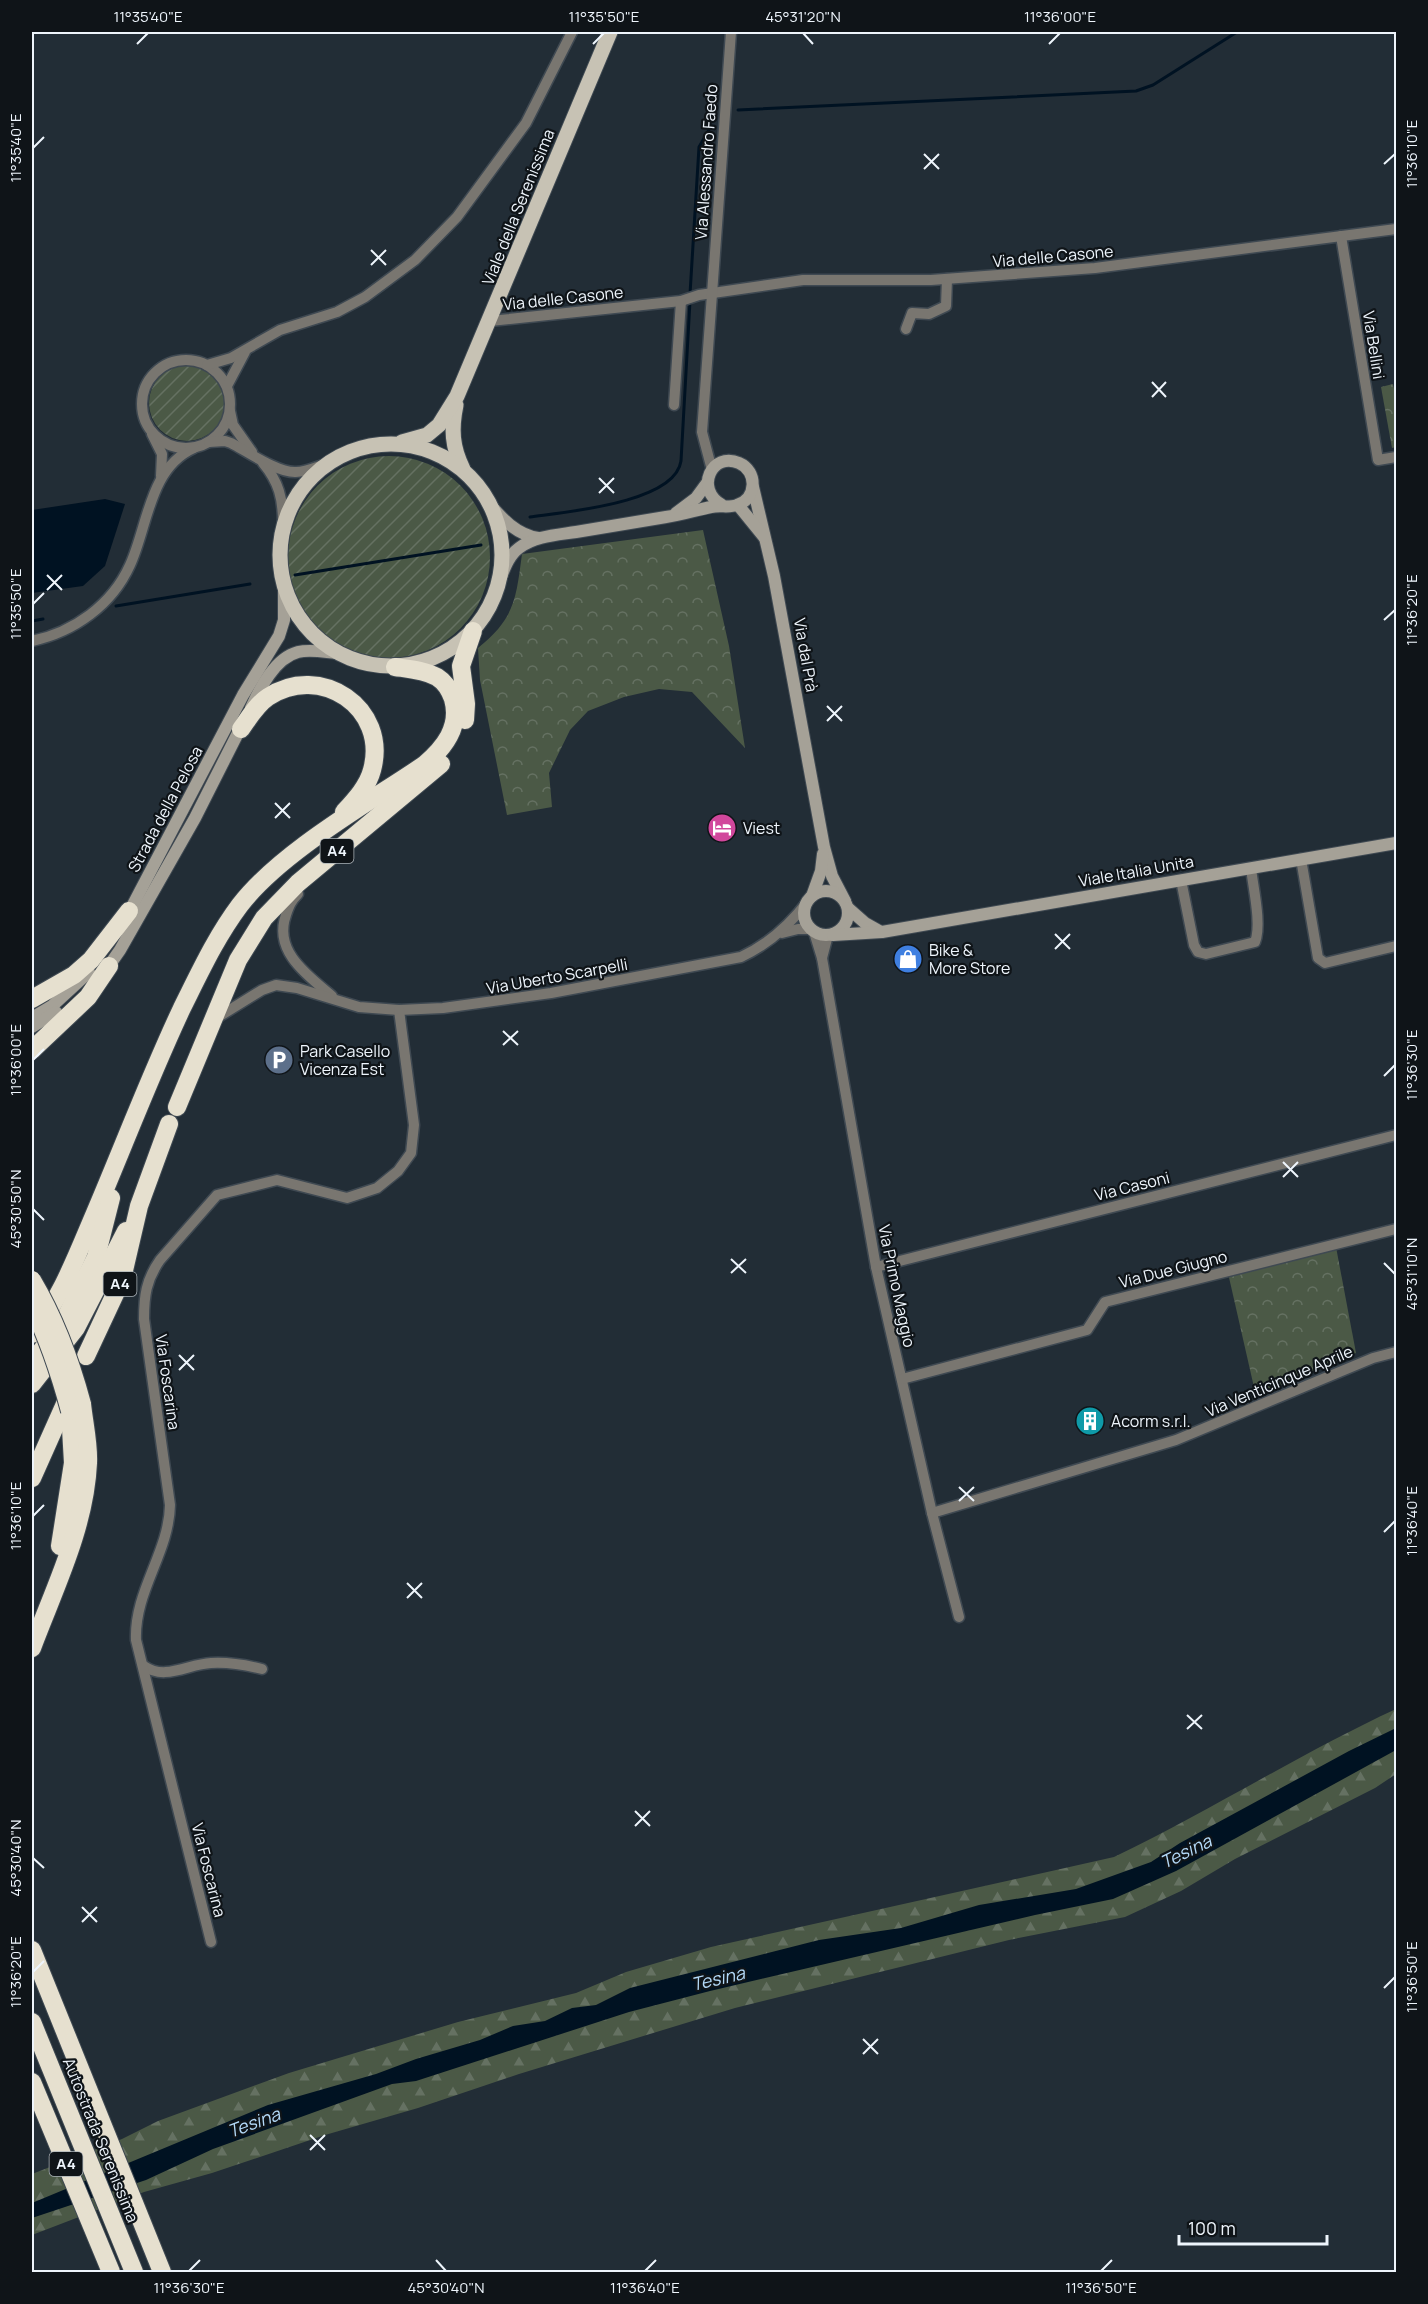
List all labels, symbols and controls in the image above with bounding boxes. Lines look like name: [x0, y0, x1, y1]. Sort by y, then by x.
text: 11°35'40"E: [113, 6, 183, 27]
text: 11°35'50"E: [569, 6, 639, 27]
text: 45°31'20"N: [765, 6, 841, 27]
text: 11°36'00"E: [1024, 6, 1096, 27]
street label: Via Alessandro Faedo: [690, 83, 722, 241]
text: 11°35'40"E: [5, 113, 26, 183]
text: 11°36'10"E: [1401, 120, 1422, 188]
street label: Viale della Serenissima: [477, 126, 559, 288]
street label: Via delle Casone: [992, 240, 1114, 272]
street label: Via delle Casone: [502, 281, 624, 315]
street label: Via Bellini: [1358, 309, 1390, 381]
text: 11°35'50"E: [5, 569, 26, 639]
text: 11°36'20"E: [1401, 574, 1422, 646]
street label: Via dal Prà: [789, 616, 823, 694]
street label: Strada della Pelosa: [122, 742, 208, 876]
hotel icon: Viest: [706, 812, 738, 844]
place label: Viest: [743, 817, 780, 839]
road number: A4: [320, 839, 354, 863]
street label: Viale Italia Unita: [1077, 850, 1195, 892]
place label: Bike & More Store: [929, 939, 1010, 979]
shop icon: Bike & More Store: [892, 943, 924, 975]
street label: Via Uberto Scarpelli: [485, 953, 629, 999]
text: 11°36'00"E: [5, 1024, 26, 1096]
text: 11°36'30"E: [1401, 1029, 1422, 1101]
place label: Park Casello Vicenza Est: [300, 1040, 390, 1080]
parking icon: Park Casello Vicenza Est: [263, 1044, 295, 1076]
street label: Via Casoni: [1092, 1166, 1172, 1206]
text: 45°30'50"N: [5, 1170, 26, 1248]
street label: Via Primo Maggio: [873, 1223, 921, 1349]
text: 45°31'10"N: [1401, 1238, 1422, 1310]
street label: Via Due Giugno: [1117, 1245, 1229, 1293]
road number: A4: [104, 1272, 136, 1296]
street label: Via Foscarina: [150, 1333, 186, 1431]
street label: Via Venticinque Aprile: [1202, 1340, 1356, 1422]
building icon: Acorm s.r.l.: [1074, 1405, 1106, 1437]
place label: Acorm s.r.l.: [1111, 1410, 1191, 1432]
text: 11°36'10"E: [5, 1482, 26, 1550]
text: 11°36'40"E: [1401, 1486, 1422, 1556]
text: 45°30'40"N: [5, 1819, 26, 1897]
street label: Via Foscarina: [187, 1821, 231, 1919]
water label: Tesina: [1156, 1828, 1216, 1874]
text: 11°36'20"E: [5, 1936, 26, 2008]
text: 11°36'50"E: [1401, 1941, 1422, 2013]
water label: Tesina: [689, 1960, 748, 1996]
street label: Autostrada Serenissima: [58, 2054, 144, 2226]
water label: Tesina: [224, 2101, 284, 2143]
road number: A4: [50, 2152, 82, 2176]
scale bar: [1179, 2208, 1328, 2246]
text: 100 m: [1188, 2216, 1236, 2240]
text: 11°36'30"E: [153, 2277, 225, 2298]
text: 45°30'40"N: [407, 2277, 485, 2298]
text: 11°36'40"E: [610, 2277, 680, 2298]
text: 11°36'50"E: [1065, 2277, 1137, 2298]

